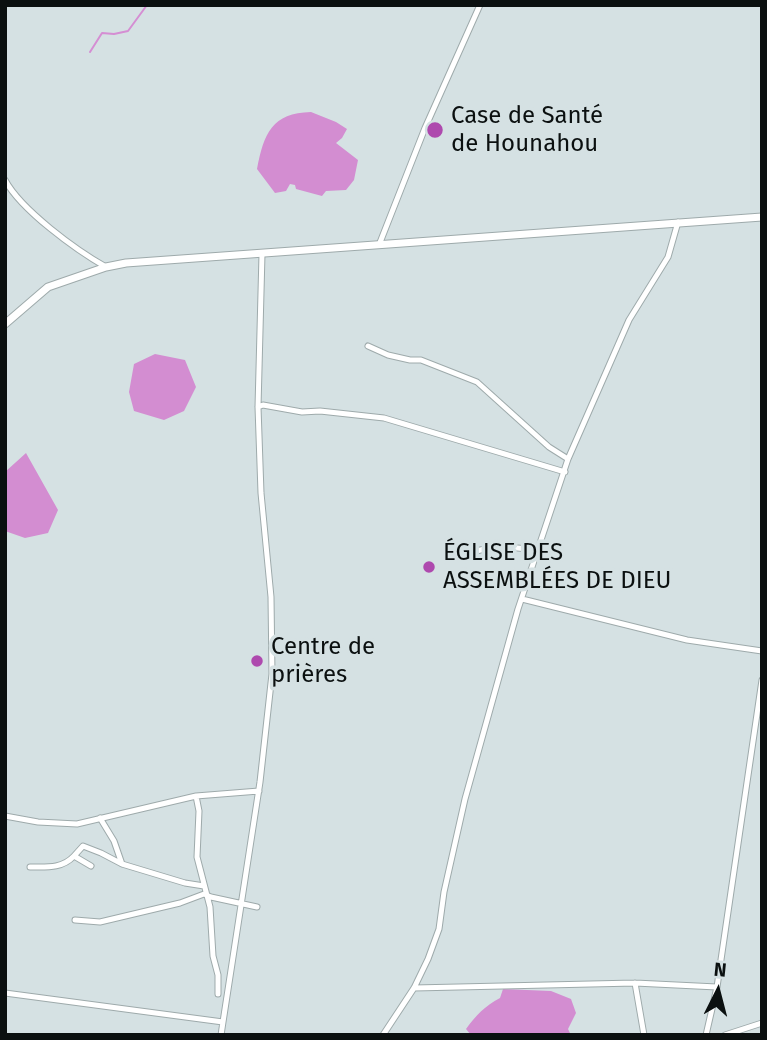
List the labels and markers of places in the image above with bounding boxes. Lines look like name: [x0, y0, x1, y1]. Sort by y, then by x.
place label: Case de Santé de Hounahou: [451, 102, 603, 158]
marker: Case de Santé de Hounahou: [425, 120, 445, 140]
place label: ÉGLISE DES ASSEMBLÉES DE DIEU: [443, 539, 671, 595]
marker: ÉGLISE DES ASSEMBLÉES DE DIEU: [421, 559, 437, 575]
place label: Centre de prières: [271, 633, 375, 689]
marker: Centre de prières: [249, 653, 265, 669]

